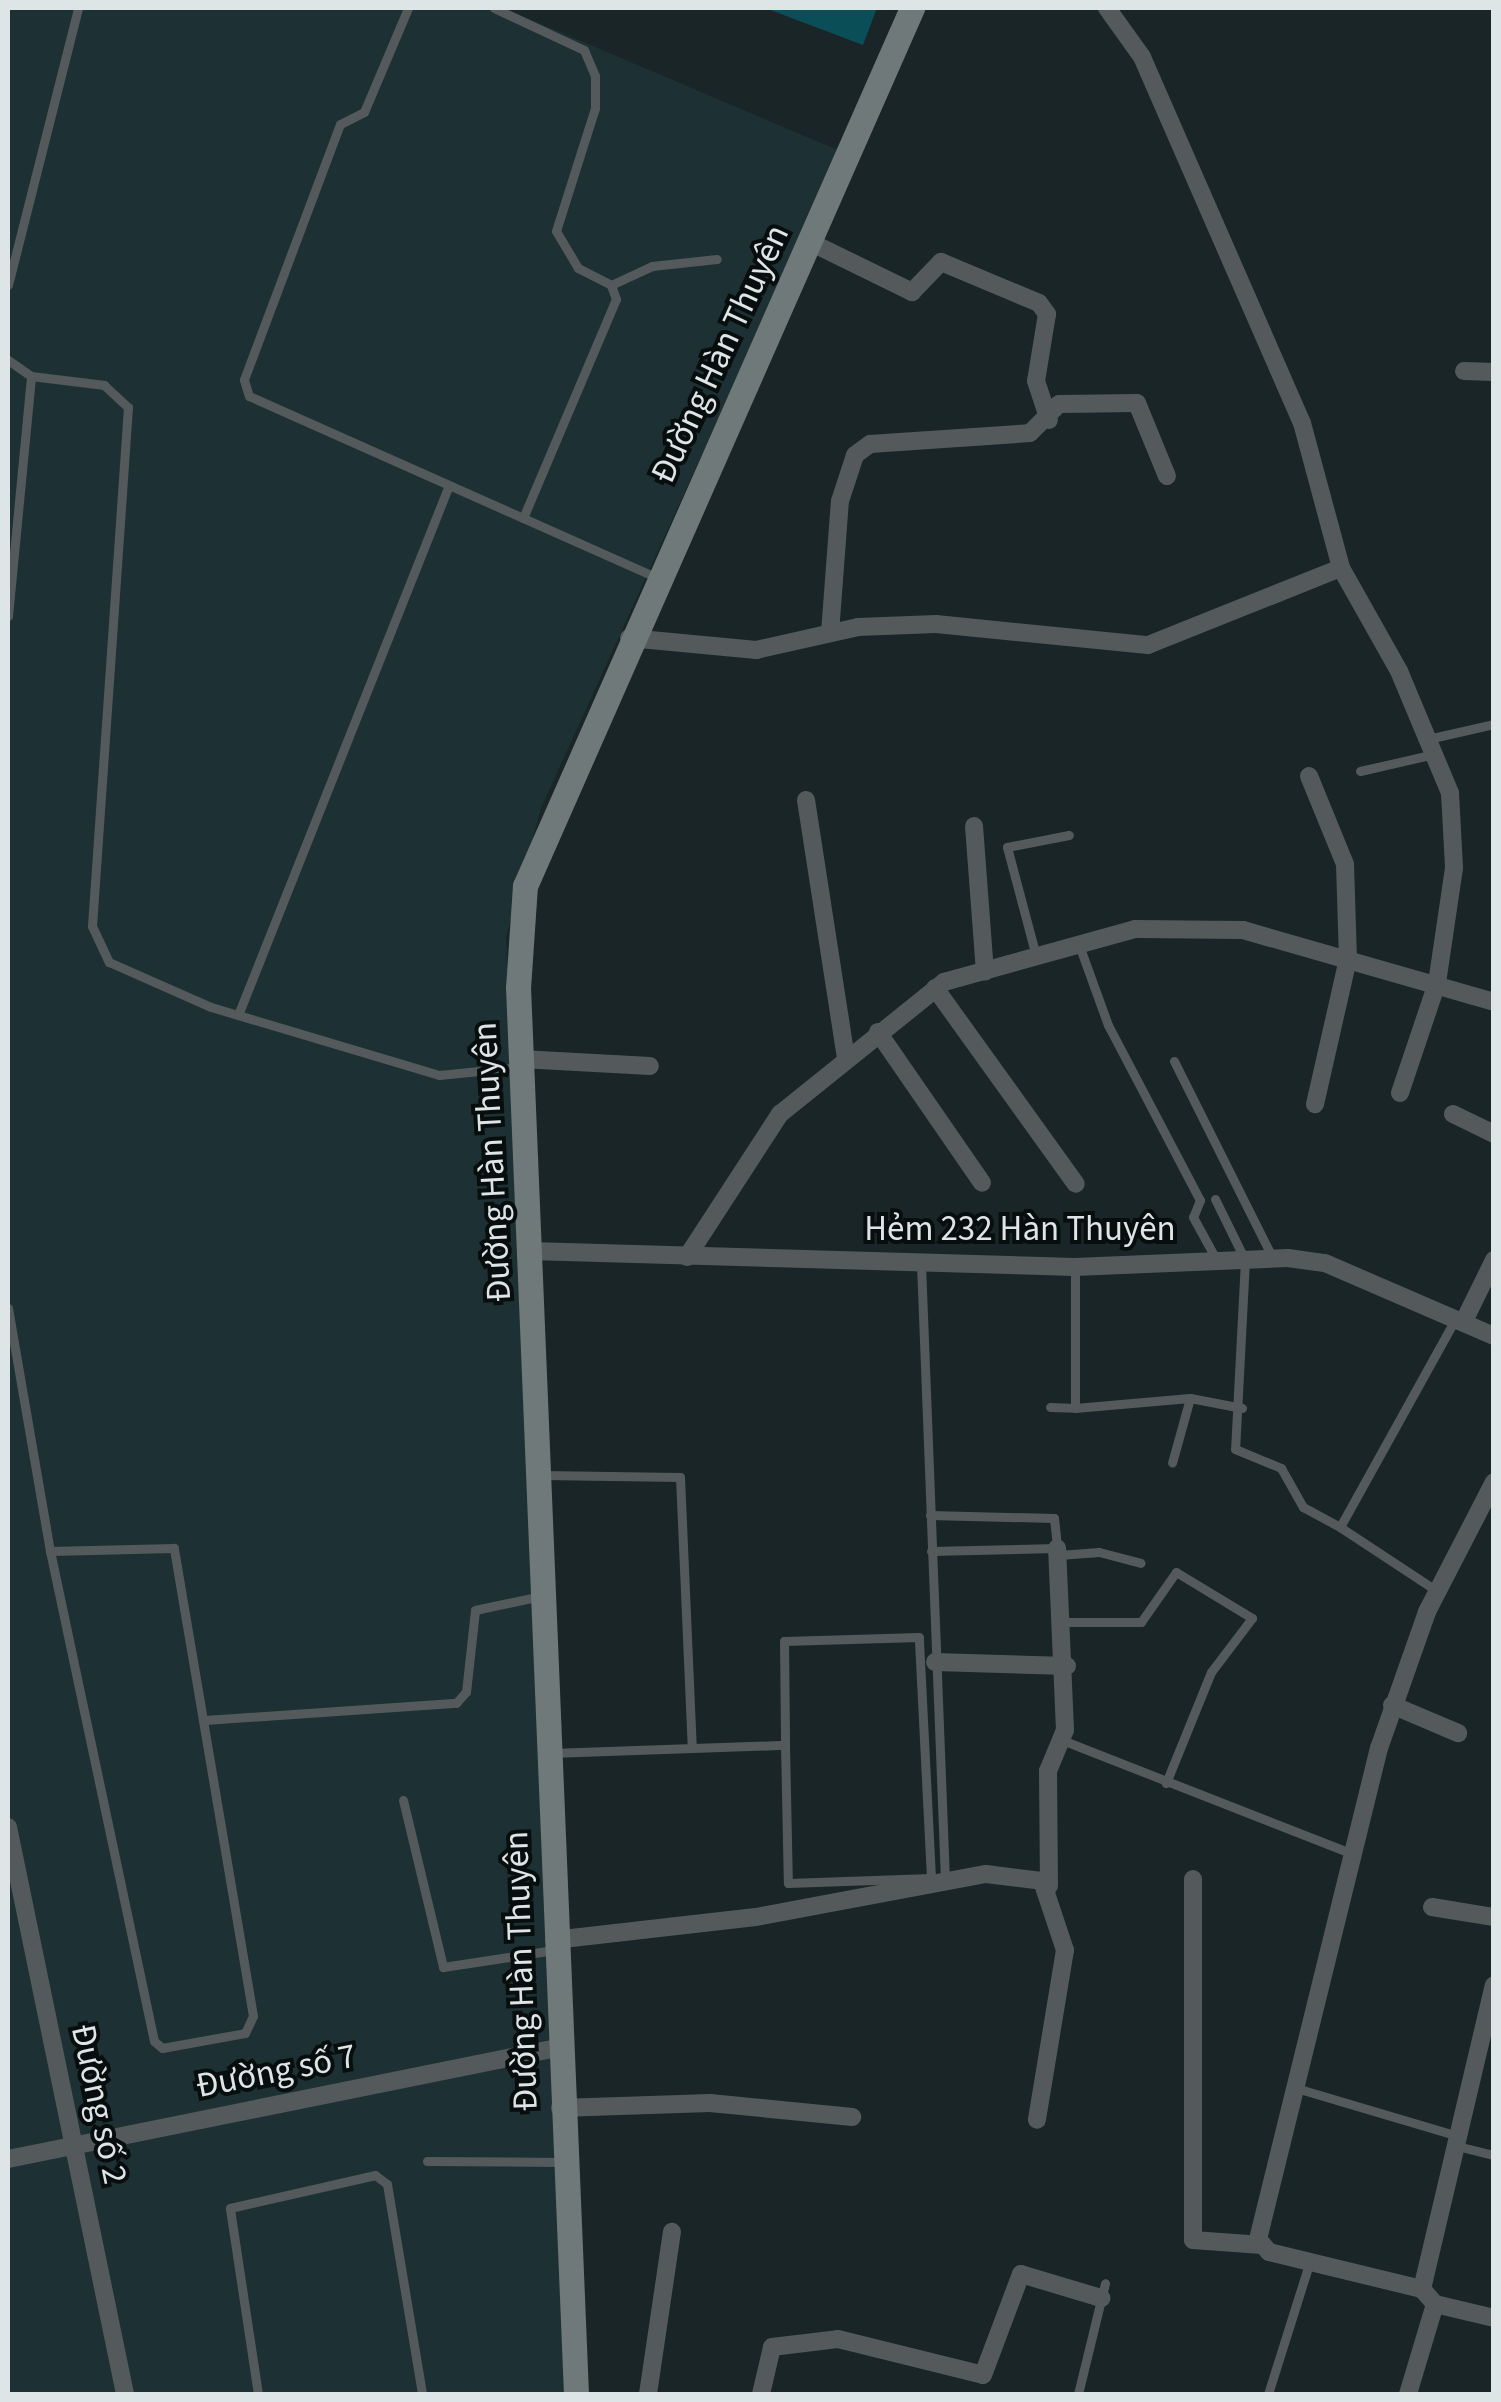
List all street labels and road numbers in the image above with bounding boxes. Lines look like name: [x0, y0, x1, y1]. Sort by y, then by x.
street label: Đường Hàn Thuyên: [642, 218, 798, 490]
street label: Đường Hàn Thuyên: [464, 1021, 520, 1303]
street label: Hẻm 232 Hàn Thuyên: [864, 1208, 1176, 1250]
street label: Đường Hàn Thuyên: [495, 1830, 547, 2112]
street label: Đường số 2: [62, 2020, 136, 2188]
street label: Đường số 7: [192, 2035, 360, 2107]

